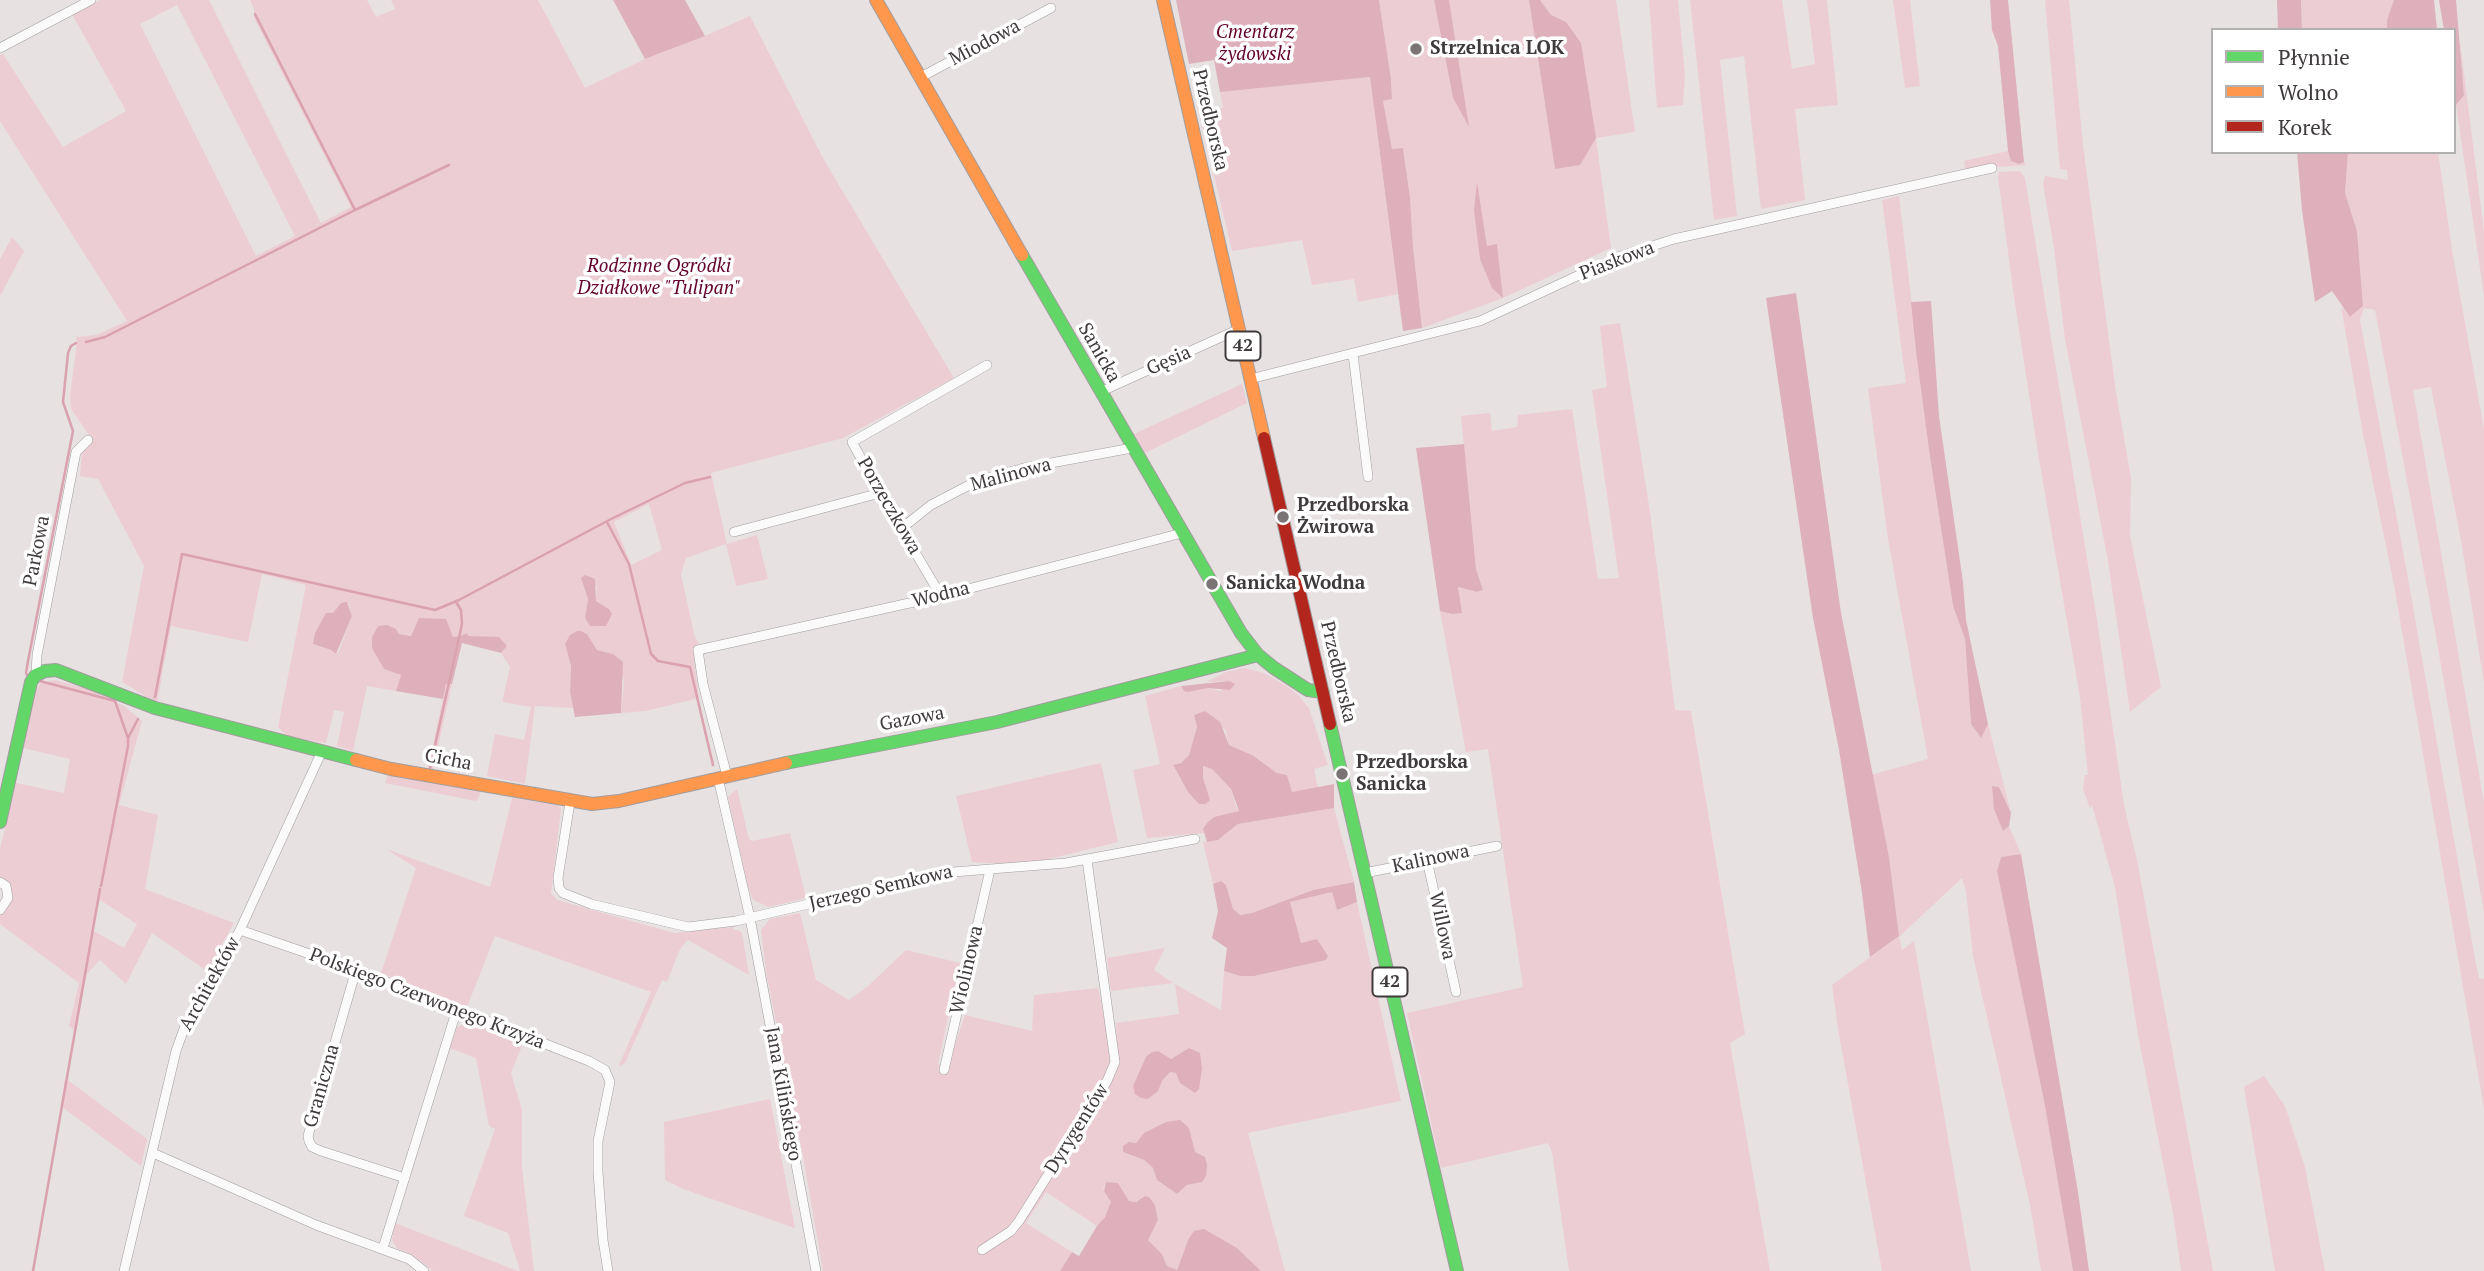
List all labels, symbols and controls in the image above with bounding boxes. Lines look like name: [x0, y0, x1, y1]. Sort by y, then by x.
street label: Miodowa: [946, 15, 1024, 71]
park label: Cmentarz żydowski: [1216, 22, 1294, 66]
legend: [2211, 28, 2456, 154]
place label: Strzelnica LOK: [1430, 38, 1564, 60]
marker: Strzelnica LOK: [1408, 41, 1424, 57]
text: Płynnie: [2278, 43, 2350, 71]
street label: Przedborska: [1187, 67, 1233, 173]
text: Wolno: [2278, 78, 2338, 106]
text: Korek: [2278, 113, 2332, 141]
street label: Piaskowa: [1576, 236, 1658, 286]
park label: Rodzinne Ogródki Działkowe "Tulipan": [577, 256, 741, 300]
street label: Sanicka: [1073, 319, 1125, 387]
road number: 42: [1226, 332, 1260, 360]
street label: Gęsia: [1143, 341, 1195, 381]
street label: Porzeczkowa: [852, 453, 926, 559]
street label: Malinowa: [968, 453, 1054, 497]
place label: Przedborska Żwirowa: [1297, 495, 1409, 539]
marker: Przedborska Żwirowa: [1275, 509, 1291, 525]
street label: Parkowa: [19, 514, 55, 588]
place label: Sanicka Wodna: [1226, 573, 1365, 595]
marker: Sanicka Wodna: [1204, 576, 1220, 592]
street label: Wodna: [910, 577, 972, 613]
street label: Przedborska: [1315, 619, 1361, 725]
street label: Gazowa: [878, 702, 946, 736]
street label: Cicha: [422, 744, 474, 776]
place label: Przedborska Sanicka: [1356, 752, 1468, 796]
marker: Przedborska Sanicka: [1334, 766, 1350, 782]
street label: Kalinowa: [1390, 840, 1472, 878]
street label: Jerzego Semkowa: [807, 860, 955, 916]
street label: Willowa: [1424, 890, 1460, 962]
street label: Wiolinowa: [946, 923, 988, 1017]
street label: Architektów: [175, 933, 245, 1035]
street label: Polskiego Czerwonego Krzyża: [306, 944, 548, 1054]
road number: 42: [1372, 967, 1408, 996]
street label: Jana Kilińskiego: [760, 1025, 806, 1163]
street label: Graniczna: [299, 1042, 345, 1130]
street label: Dyrygentów: [1040, 1080, 1114, 1178]

